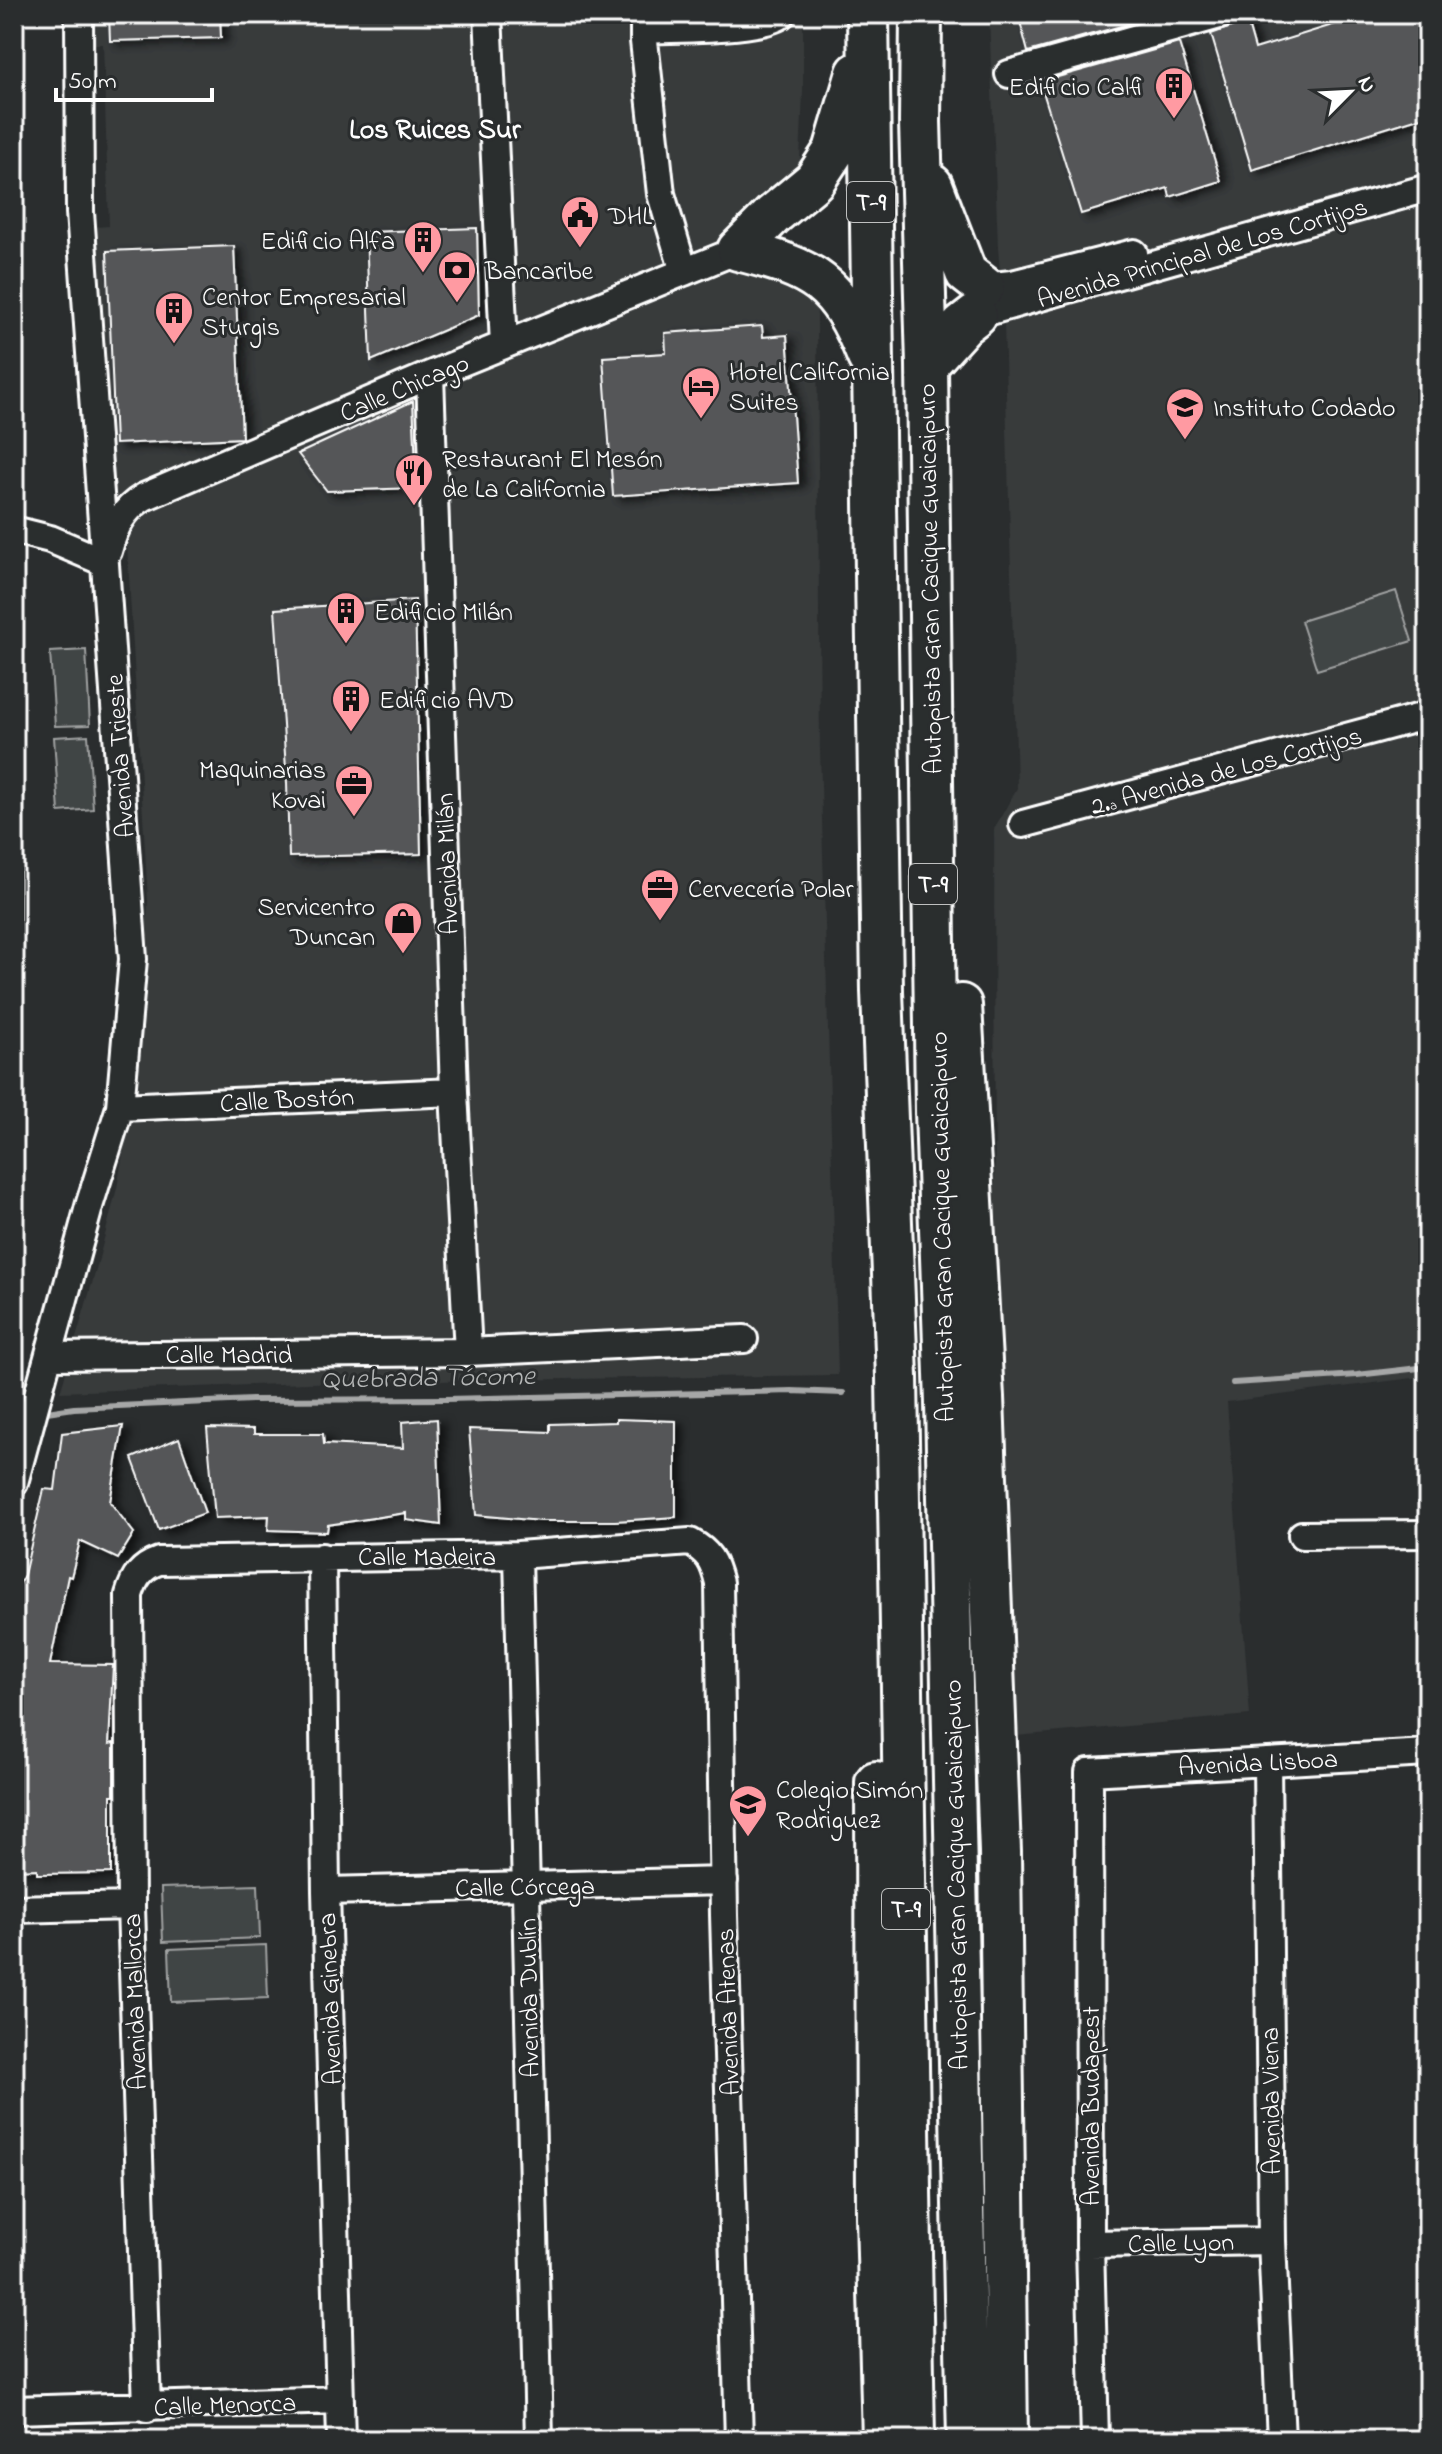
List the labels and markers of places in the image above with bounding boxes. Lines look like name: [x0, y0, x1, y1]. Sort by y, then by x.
building icon: Edificio Calfi: [1153, 65, 1195, 120]
place label: Edificio Calfi: [1009, 70, 1146, 108]
public building icon: DHL: [559, 194, 601, 249]
place label: DHL: [607, 199, 652, 237]
building icon: Edificio Alfa: [402, 219, 444, 274]
place label: Edificio Alfa: [260, 224, 395, 262]
bank icon: Bancaribe: [436, 249, 478, 304]
place label: Bancaribe: [484, 254, 593, 292]
place label: Centor Empresarial Sturgis: [202, 280, 406, 348]
building icon: Centor Empresarial Sturgis: [153, 290, 195, 345]
place label: Hotel California Suites: [729, 355, 890, 423]
hotel icon: Hotel California Suites: [680, 365, 722, 420]
school or university icon: Instituto Codado: [1164, 386, 1206, 441]
place label: Instituto Codado: [1213, 391, 1395, 429]
place label: Restaurant El Mesón de La California: [442, 442, 663, 510]
restaurant icon: Restaurant El Mesón de La California: [393, 452, 435, 507]
building icon: Edificio Milán: [325, 590, 367, 645]
place label: Edificio Milán: [374, 595, 513, 633]
building icon: Edificio AVD: [330, 678, 372, 733]
place label: Edificio AVD: [379, 683, 514, 721]
place label: Maquinarias Kovai: [199, 753, 326, 821]
office icon: Maquinarias Kovai: [333, 763, 375, 818]
office icon: Cervecería Polar: [639, 867, 681, 922]
place label: Cervecería Polar: [688, 872, 855, 910]
place label: Servicentro Duncan: [258, 890, 375, 958]
shop icon: Servicentro Duncan: [382, 900, 424, 955]
place label: Colegio Simón Rodriguez: [776, 1773, 923, 1841]
school or university icon: Colegio Simón Rodriguez: [727, 1783, 769, 1838]

